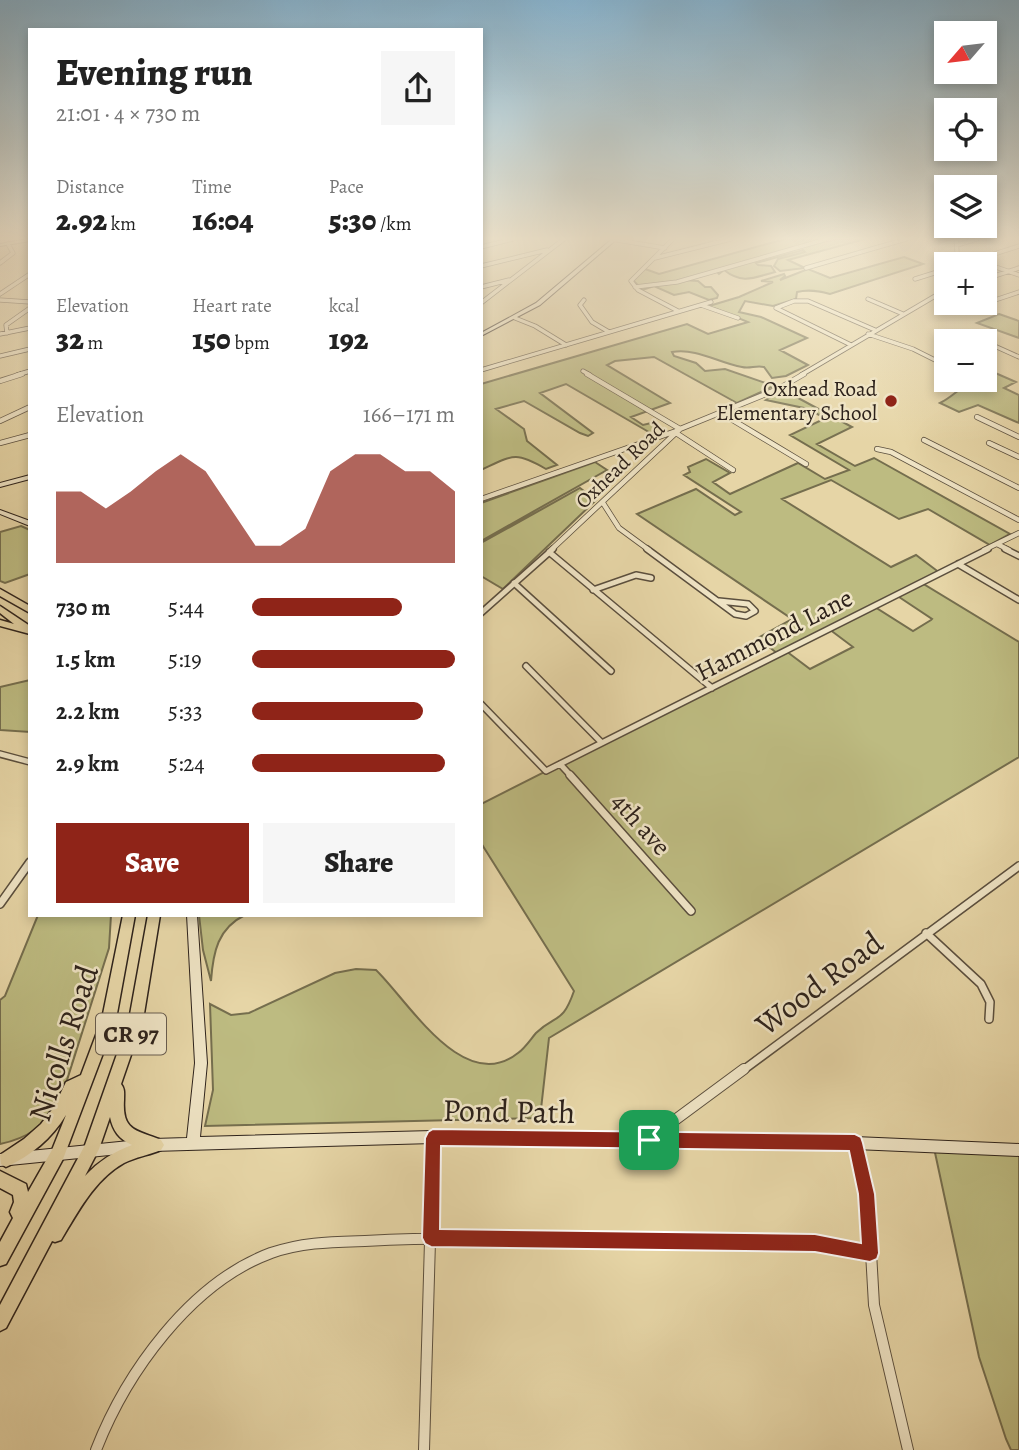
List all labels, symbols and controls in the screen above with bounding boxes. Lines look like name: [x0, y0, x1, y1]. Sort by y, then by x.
north arrow: [934, 21, 998, 84]
map controls: [934, 21, 997, 392]
text: Evening run: [56, 46, 253, 98]
button: share: [381, 51, 455, 125]
text: 21:01 · 4 × 730 m: [56, 98, 200, 129]
button: locate: [934, 98, 997, 161]
text: Distance: [56, 174, 124, 200]
text: Time: [192, 174, 232, 200]
text: Pace: [329, 174, 364, 200]
button: layers: [934, 175, 997, 238]
text: 2.92: [56, 200, 107, 240]
text: 16:04: [192, 200, 254, 240]
text: 5:30: [329, 200, 376, 240]
text: km: [107, 211, 136, 237]
text: /km: [376, 211, 412, 237]
button: +: [934, 252, 997, 315]
text: Elevation: [56, 293, 129, 319]
text: Heart rate: [192, 293, 272, 319]
text: kcal: [329, 293, 359, 319]
text: 32: [56, 319, 84, 359]
text: 150: [192, 319, 231, 359]
text: 192: [329, 319, 368, 359]
button: −: [934, 329, 997, 392]
text: m: [84, 330, 103, 356]
text: bpm: [231, 330, 270, 356]
place label: Oxhead Road Elementary School: [716, 375, 878, 427]
marker: Oxhead Road Elementary School: [883, 393, 899, 409]
text: Elevation: [56, 399, 144, 430]
text: 166–171 m: [363, 399, 455, 430]
street label: Oxhead Road: [569, 415, 671, 515]
street label: Hammond Lane: [689, 580, 859, 690]
text: 730 m: [56, 592, 111, 623]
text: 5:44: [168, 592, 204, 623]
text: 1.5 km: [56, 644, 116, 675]
text: 5:19: [168, 644, 202, 675]
text: 2.2 km: [56, 696, 120, 727]
text: 5:33: [168, 696, 203, 727]
text: 2.9 km: [56, 748, 119, 779]
text: 5:24: [168, 748, 205, 779]
street label: 4th ave: [603, 785, 679, 863]
button: Save: [56, 823, 249, 903]
button: Share: [263, 823, 455, 903]
street label: Wood Road: [745, 920, 893, 1046]
street label: Nicolls Road: [17, 958, 109, 1127]
road number: CR 97: [96, 1014, 166, 1054]
street label: Pond Path: [442, 1088, 576, 1134]
pin: [619, 1110, 679, 1170]
icon: arrive: [630, 1121, 668, 1159]

